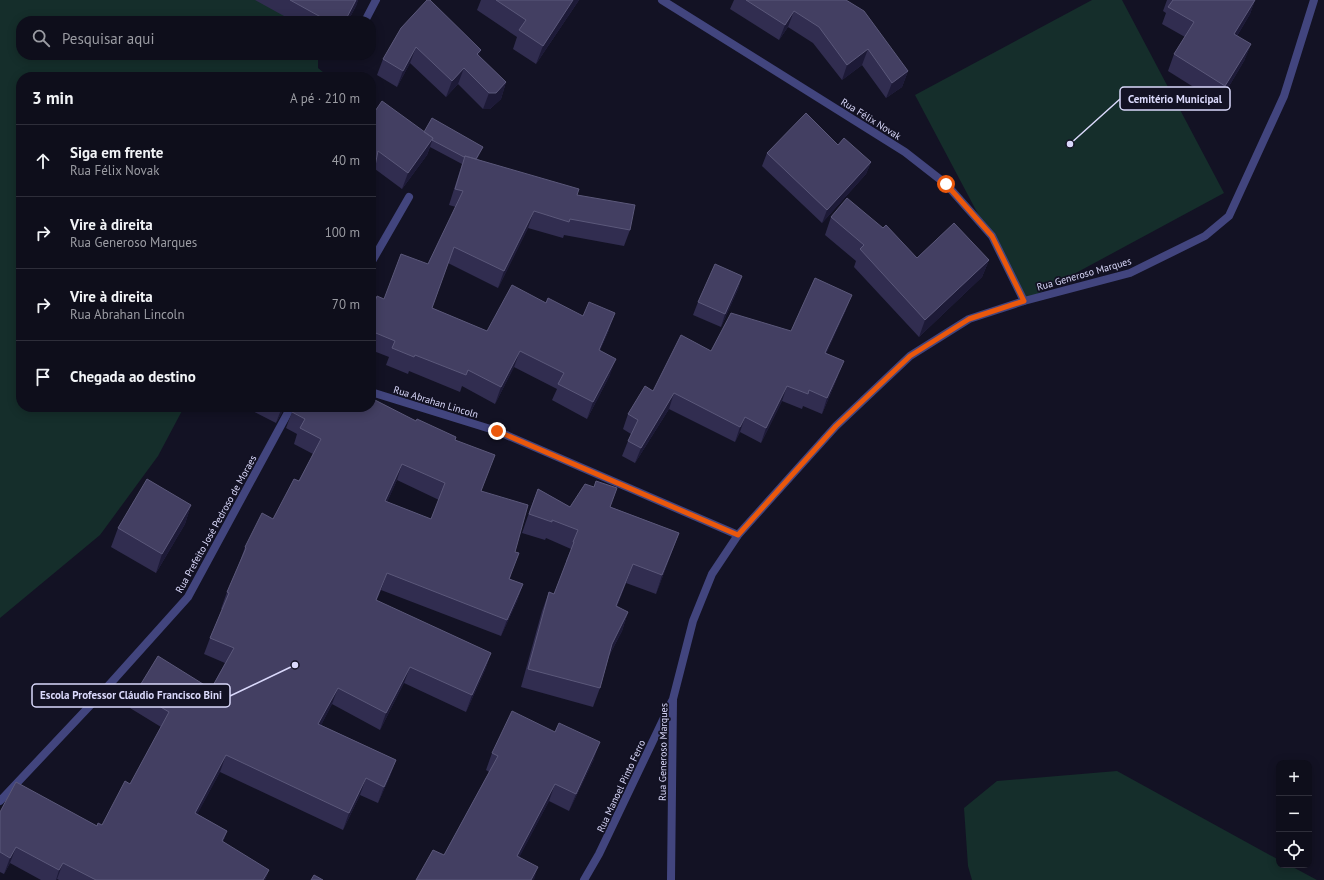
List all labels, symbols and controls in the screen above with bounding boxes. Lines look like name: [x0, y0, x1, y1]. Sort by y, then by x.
search box: [16, 16, 376, 60]
icon: search: [30, 27, 52, 49]
text: Pesquisar aqui: [62, 29, 154, 48]
text: 3 min: [32, 87, 73, 109]
callout: Cemitério Municipal: [1120, 87, 1230, 110]
text: A pé · 210 m: [290, 90, 360, 107]
text: Cemitério Municipal: [1128, 92, 1223, 106]
street label: Rua Félix Novak: [838, 95, 904, 143]
text: Siga em frente: [70, 143, 163, 162]
icon: ahead: [32, 150, 54, 172]
text: 40 m: [332, 152, 360, 169]
text: Rua Félix Novak: [70, 162, 159, 179]
route start: [937, 175, 955, 193]
text: Vire à direita: [70, 215, 153, 234]
icon: right: [32, 222, 54, 244]
text: 100 m: [325, 224, 360, 241]
text: Rua Generoso Marques: [70, 234, 197, 251]
street label: Rua Generoso Marques: [1035, 254, 1133, 294]
text: Vire à direita: [70, 287, 153, 306]
icon: right: [32, 294, 54, 316]
text: 70 m: [332, 296, 360, 313]
text: Rua Abrahan Lincoln: [70, 306, 185, 323]
icon: arrive: [32, 366, 54, 388]
text: Chegada ao destino: [70, 367, 196, 386]
street label: Rua Abrahan Lincoln: [392, 383, 480, 421]
route end: [488, 422, 506, 440]
street label: Rua Prefeito José Pedroso de Moraes: [173, 453, 259, 595]
callout: Escola Professor Cláudio Francisco Bini: [32, 684, 230, 707]
text: Escola Professor Cláudio Francisco Bini: [40, 688, 222, 702]
street label: Rua Generoso Marques: [656, 703, 670, 801]
street label: Rua Manoel Pinto Ferro: [594, 738, 648, 834]
map controls: [1276, 760, 1312, 868]
button: +: [1276, 760, 1312, 796]
button: −: [1276, 796, 1312, 832]
button: locate: [1276, 832, 1312, 868]

